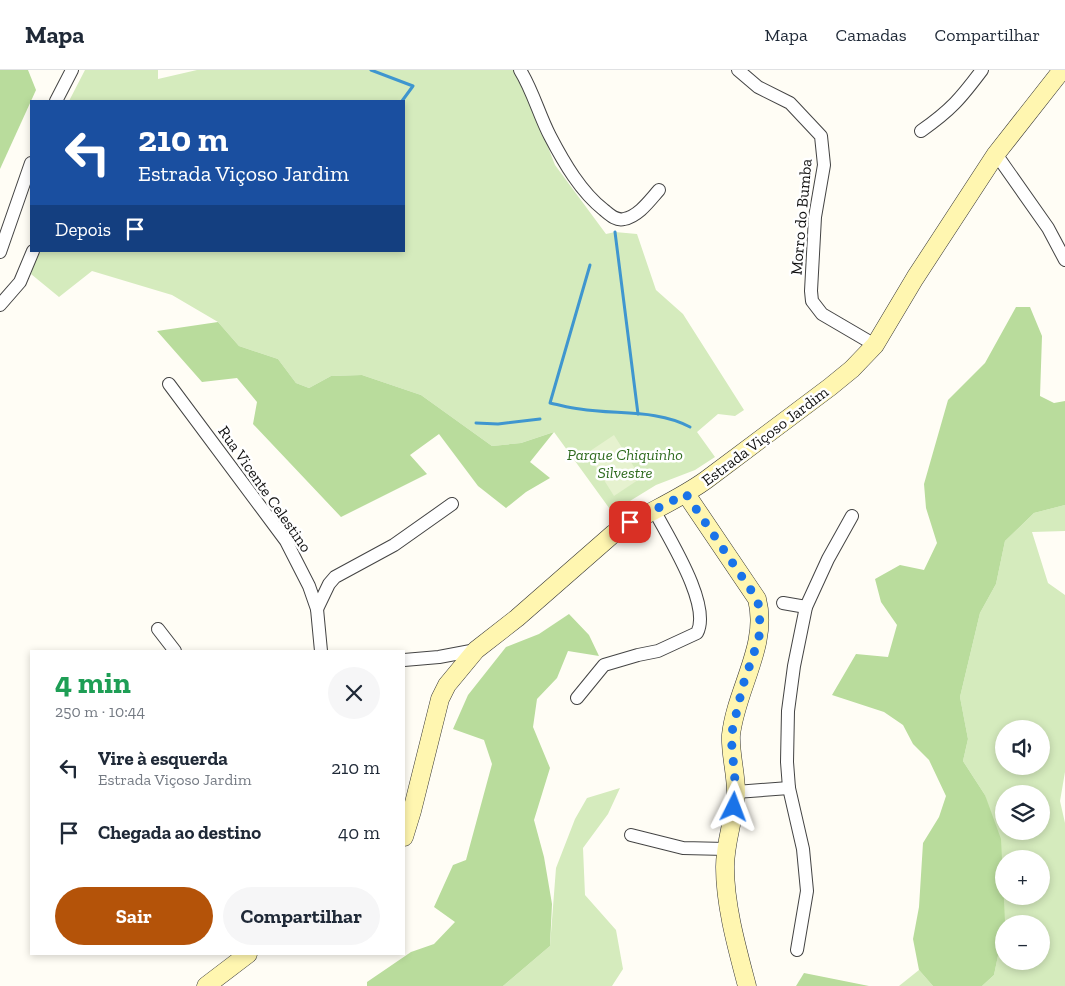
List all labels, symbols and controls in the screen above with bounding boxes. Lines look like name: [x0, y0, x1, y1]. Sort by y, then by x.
text: Mapa: [25, 20, 84, 49]
text: Mapa: [765, 24, 808, 46]
text: Camadas: [836, 24, 907, 46]
text: Compartilhar: [935, 24, 1040, 46]
text: 210 m: [138, 118, 228, 160]
icon: left: [55, 120, 120, 185]
street label: Morro do Bumba: [786, 158, 816, 276]
text: Estrada Viçoso Jardim: [138, 160, 349, 187]
icon: arrive: [121, 215, 149, 243]
text: Depois: [55, 218, 111, 241]
street label: Estrada Viçoso Jardim: [698, 382, 832, 490]
street label: Rua Vicente Celestino: [214, 422, 316, 556]
park label: Parque Chiquinho Silvestre: [567, 445, 683, 482]
pin: [609, 501, 651, 543]
icon: arrive: [616, 508, 644, 536]
text: 4 min: [55, 665, 131, 701]
button: close: [328, 667, 380, 719]
text: 250 m · 10:44: [55, 702, 145, 721]
map controls: [995, 720, 1050, 970]
button: sound: [995, 720, 1050, 775]
text: Vire à esquerda: [98, 747, 228, 770]
icon: left: [55, 754, 83, 782]
text: 210 m: [331, 756, 380, 779]
text: Estrada Viçoso Jardim: [98, 770, 251, 789]
position arrow: [707, 780, 759, 832]
button: layers: [995, 785, 1050, 840]
icon: arrive: [55, 819, 83, 847]
text: Chegada ao destino: [98, 821, 261, 844]
text: 40 m: [338, 821, 380, 844]
button: +: [995, 850, 1050, 905]
button: Sair: [55, 887, 213, 945]
button: Compartilhar: [223, 887, 380, 945]
button: −: [995, 915, 1050, 970]

